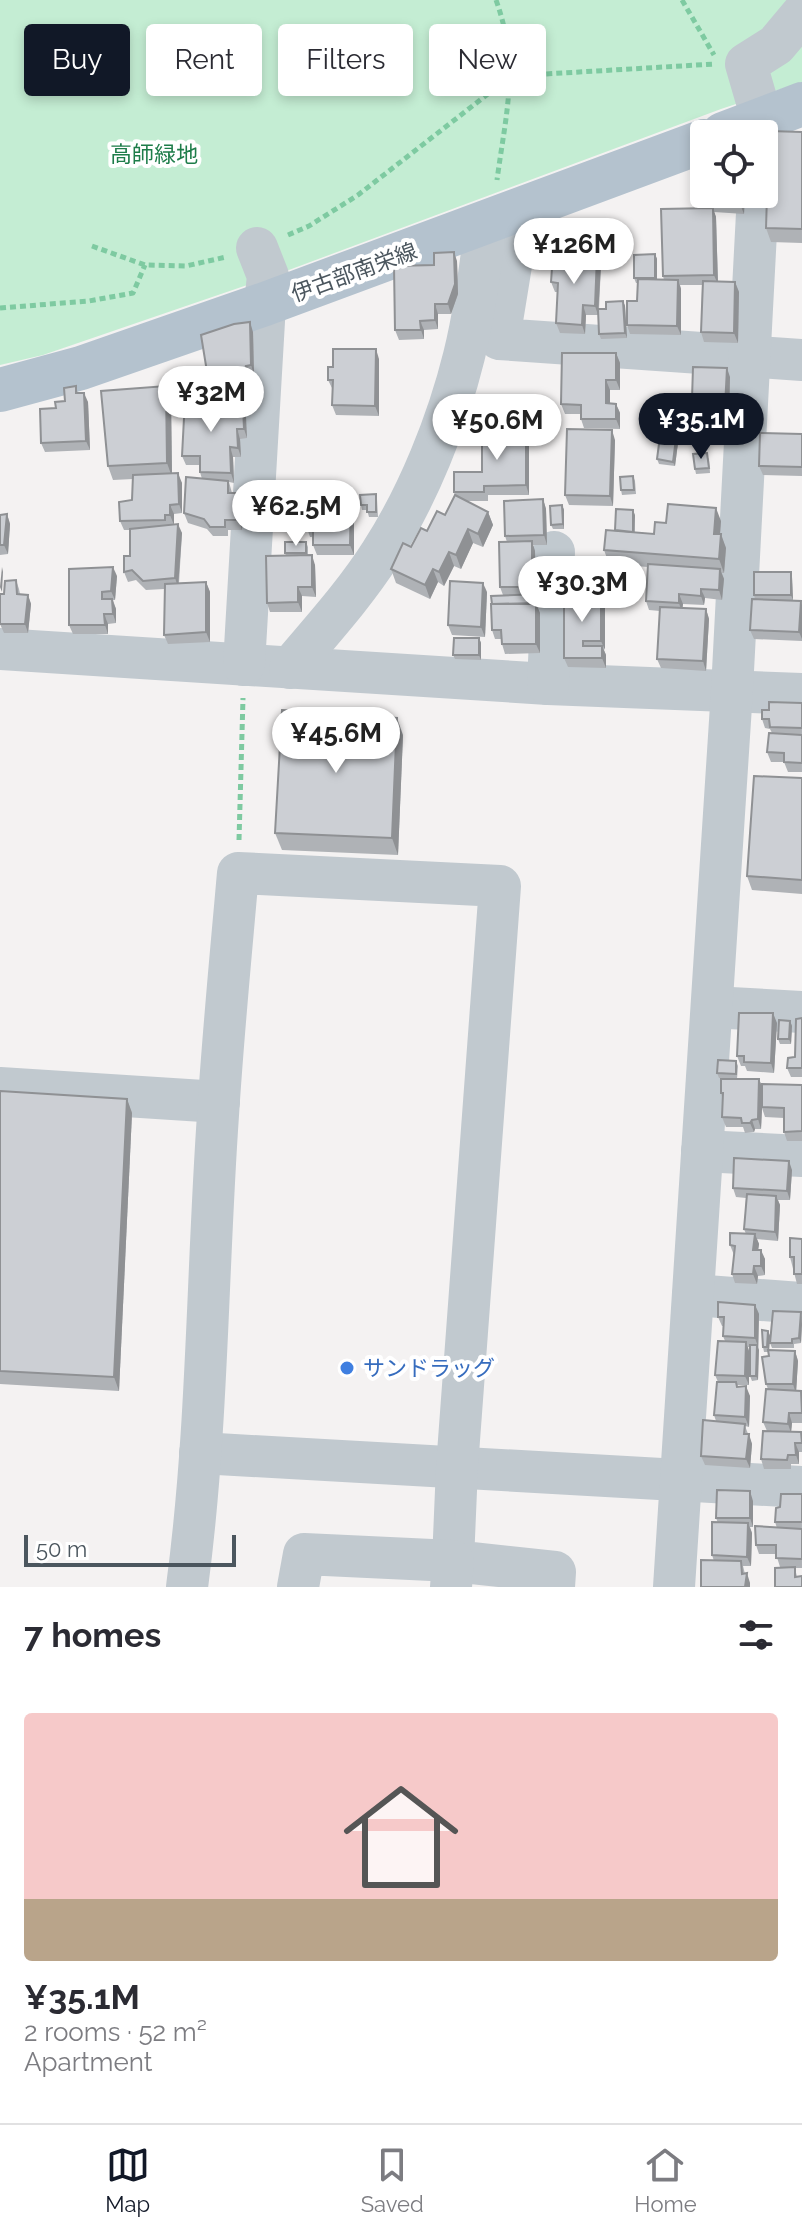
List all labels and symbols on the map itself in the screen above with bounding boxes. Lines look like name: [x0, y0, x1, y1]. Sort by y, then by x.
park label: 高師緑地: [110, 141, 198, 167]
pin: ¥126M: [518, 218, 630, 286]
street label: 伊古部南栄線: [288, 237, 420, 307]
pin: ¥32M: [164, 366, 258, 434]
pin: ¥35.1M: [636, 393, 766, 461]
pin: ¥50.6M: [432, 394, 562, 462]
pin: ¥62.5M: [231, 480, 361, 548]
pin: ¥30.3M: [517, 556, 647, 624]
pin: ¥45.6M: [271, 707, 401, 775]
place label: サンドラッグ: [363, 1355, 495, 1381]
marker: サンドラッグ: [338, 1359, 356, 1377]
scale bar: [24, 1531, 236, 1567]

